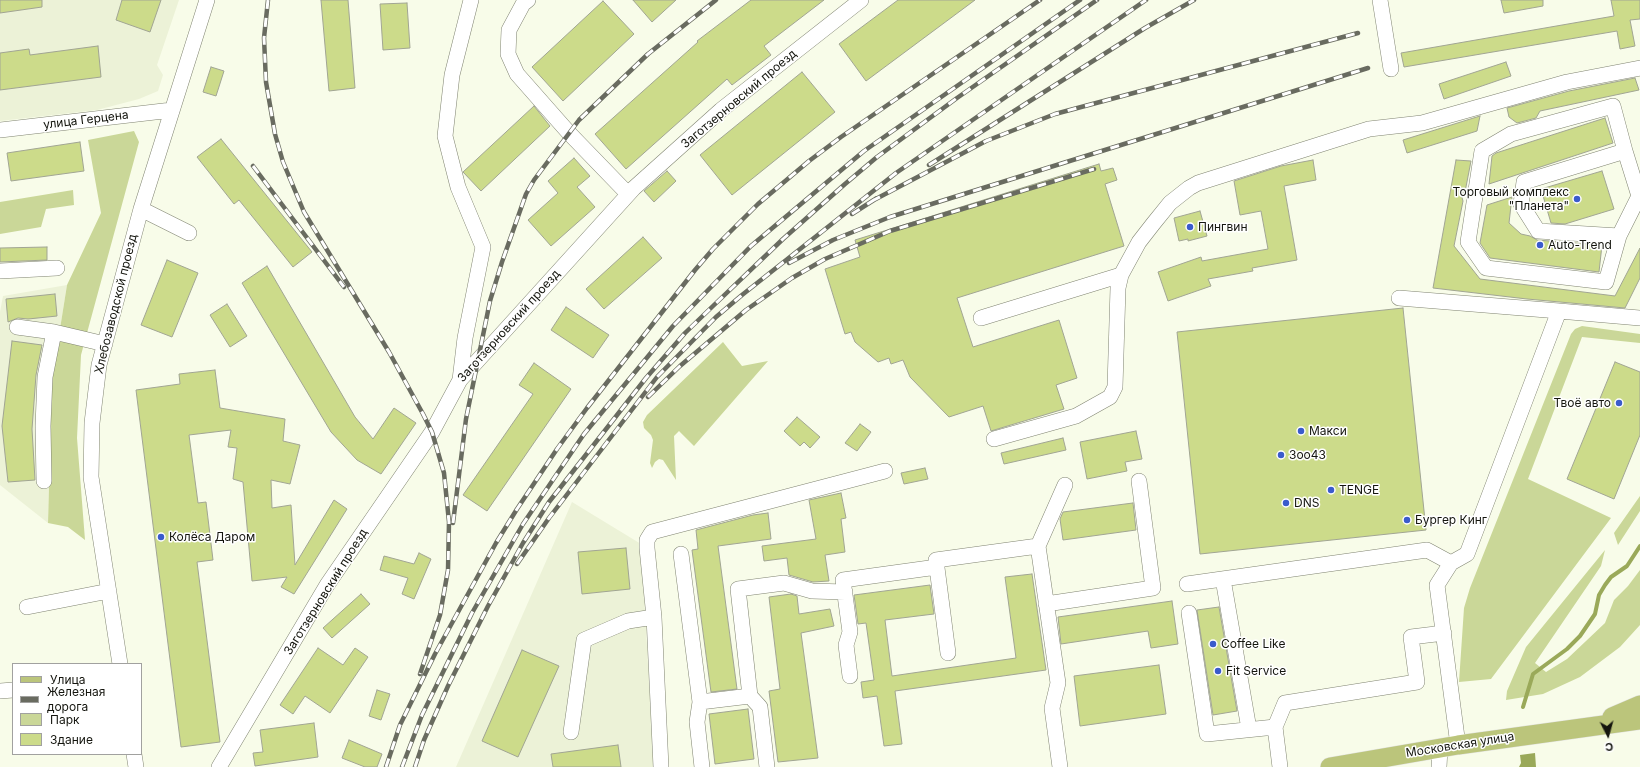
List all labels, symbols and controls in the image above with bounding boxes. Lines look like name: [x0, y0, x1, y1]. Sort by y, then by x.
street label: Заготзерновский проезд: [678, 47, 800, 151]
street label: улица Герцена: [43, 108, 129, 132]
place label: Торговый комплекс "Планета": [1453, 185, 1569, 213]
marker: Торговый комплекс "Планета": [1572, 194, 1582, 204]
place label: Пингвин: [1198, 220, 1248, 234]
marker: Пингвин: [1185, 222, 1195, 232]
street label: Хлебозаводской проезд: [92, 233, 140, 375]
place label: Auto-Trend: [1548, 238, 1612, 252]
marker: Auto-Trend: [1535, 240, 1545, 250]
street label: Заготзерновский проезд: [455, 267, 563, 385]
place label: Твоё авто: [1553, 396, 1611, 410]
marker: Твоё авто: [1614, 398, 1624, 408]
place label: Макси: [1309, 424, 1347, 438]
marker: Макси: [1296, 426, 1306, 436]
place label: Зоо43: [1289, 448, 1326, 462]
marker: Зоо43: [1276, 450, 1286, 460]
place label: TENGE: [1339, 483, 1379, 497]
marker: TENGE: [1326, 485, 1336, 495]
place label: DNS: [1294, 496, 1319, 510]
marker: DNS: [1281, 498, 1291, 508]
place label: Бургер Кинг: [1415, 513, 1487, 527]
marker: Бургер Кинг: [1402, 515, 1412, 525]
street label: Заготзерновский проезд: [281, 526, 371, 658]
place label: Колёса Даром: [169, 530, 255, 544]
marker: Колёса Даром: [156, 532, 166, 542]
place label: Coffee Like: [1221, 637, 1285, 651]
marker: Coffee Like: [1208, 639, 1218, 649]
legend: [12, 663, 142, 755]
place label: Fit Service: [1226, 664, 1286, 678]
marker: Fit Service: [1213, 666, 1223, 676]
text: Улица: [50, 672, 85, 687]
text: Железная дорога: [47, 684, 105, 714]
text: Парк: [50, 712, 80, 727]
north arrow: [1588, 715, 1628, 755]
street label: Московская улица: [1405, 729, 1515, 761]
text: Здание: [50, 732, 93, 747]
text: С: [1604, 740, 1614, 754]

